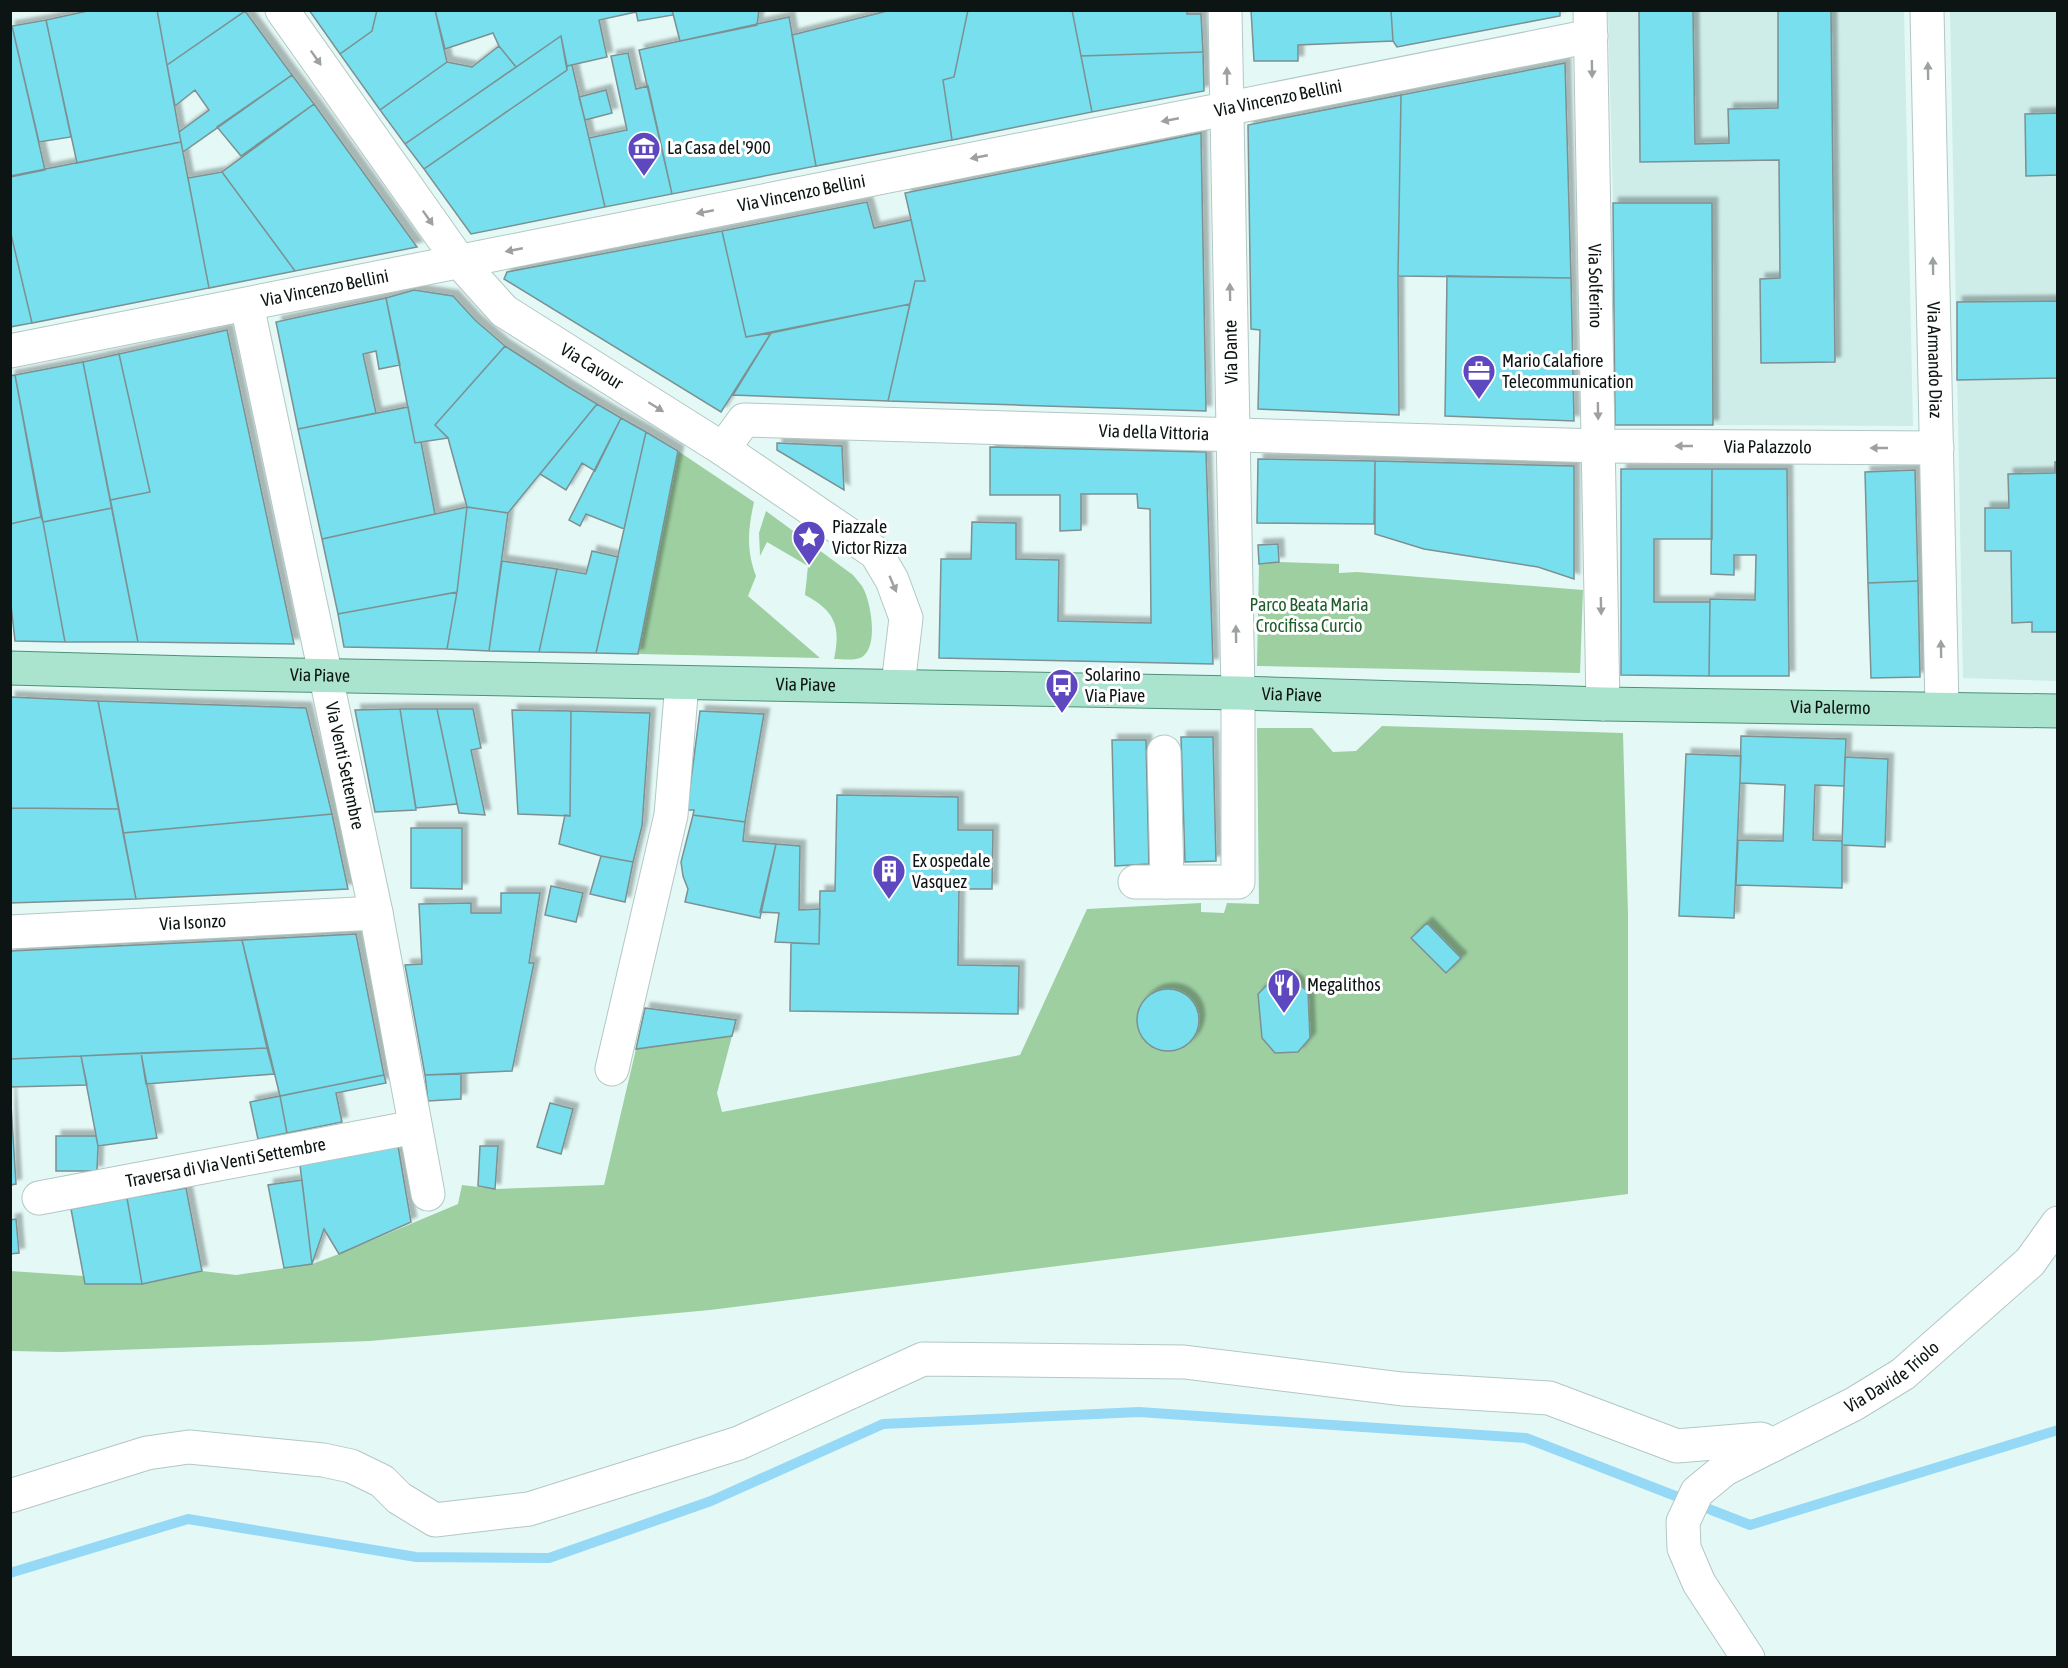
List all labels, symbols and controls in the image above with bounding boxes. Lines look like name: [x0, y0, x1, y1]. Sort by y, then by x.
one-way arrow: [310, 50, 322, 66]
one-way arrow: [1587, 59, 1596, 78]
one-way arrow: [1924, 61, 1933, 80]
one-way arrow: [1222, 67, 1231, 86]
street label: Via Vincenzo Bellini: [1212, 75, 1344, 121]
one-way arrow: [1161, 115, 1179, 125]
museum icon: La Casa del '900: [626, 130, 662, 177]
place label: La Casa del '900: [667, 137, 771, 158]
one-way arrow: [969, 153, 988, 162]
street label: Via Vincenzo Bellini: [736, 170, 867, 216]
one-way arrow: [695, 208, 714, 217]
one-way arrow: [422, 209, 434, 225]
street label: Via Solferino: [1584, 244, 1607, 328]
one-way arrow: [504, 246, 523, 255]
one-way arrow: [1928, 256, 1938, 275]
street label: Via Vincenzo Bellini: [259, 265, 390, 311]
one-way arrow: [1225, 283, 1235, 302]
street label: Via Armando Diaz: [1923, 301, 1947, 419]
street label: Via Dante: [1219, 320, 1242, 384]
street label: Via Cavour: [557, 338, 628, 394]
place label: Mario Calafiore Telecommunication: [1502, 350, 1634, 392]
office icon: Mario Calafiore Telecommunication: [1461, 353, 1497, 400]
one-way arrow: [648, 401, 664, 412]
one-way arrow: [1594, 401, 1603, 420]
street label: Via della Vittoria: [1099, 420, 1210, 444]
street label: Via Palazzolo: [1724, 436, 1812, 457]
one-way arrow: [1674, 442, 1693, 451]
one-way arrow: [1869, 443, 1888, 453]
place label: Piazzale Victor Rizza: [832, 516, 907, 558]
place icon: Piazzale Victor Rizza: [791, 519, 827, 566]
one-way arrow: [888, 576, 898, 594]
park label: Parco Beata Maria Crocifissa Curcio: [1249, 594, 1369, 636]
one-way arrow: [1597, 596, 1606, 615]
one-way arrow: [1232, 625, 1241, 644]
one-way arrow: [1936, 640, 1946, 659]
street label: Via Piave: [290, 664, 350, 686]
place label: Solarino Via Piave: [1085, 664, 1145, 706]
bus stop icon: Solarino Via Piave: [1044, 667, 1080, 714]
street label: Via Piave: [776, 673, 836, 695]
street label: Via Piave: [1261, 683, 1322, 706]
street label: Via Palermo: [1790, 696, 1871, 718]
street label: Via Venti Settembre: [321, 700, 369, 831]
place label: Ex ospedale Vasquez: [912, 850, 991, 892]
building icon: Ex ospedale Vasquez: [871, 853, 907, 900]
street label: Via Isonzo: [159, 910, 227, 934]
restaurant icon: Megalithos: [1266, 967, 1302, 1014]
place label: Megalithos: [1307, 974, 1381, 995]
street label: Traversa di Via Venti Settembre: [124, 1133, 327, 1191]
street label: Via Davide Triolo: [1841, 1336, 1943, 1417]

